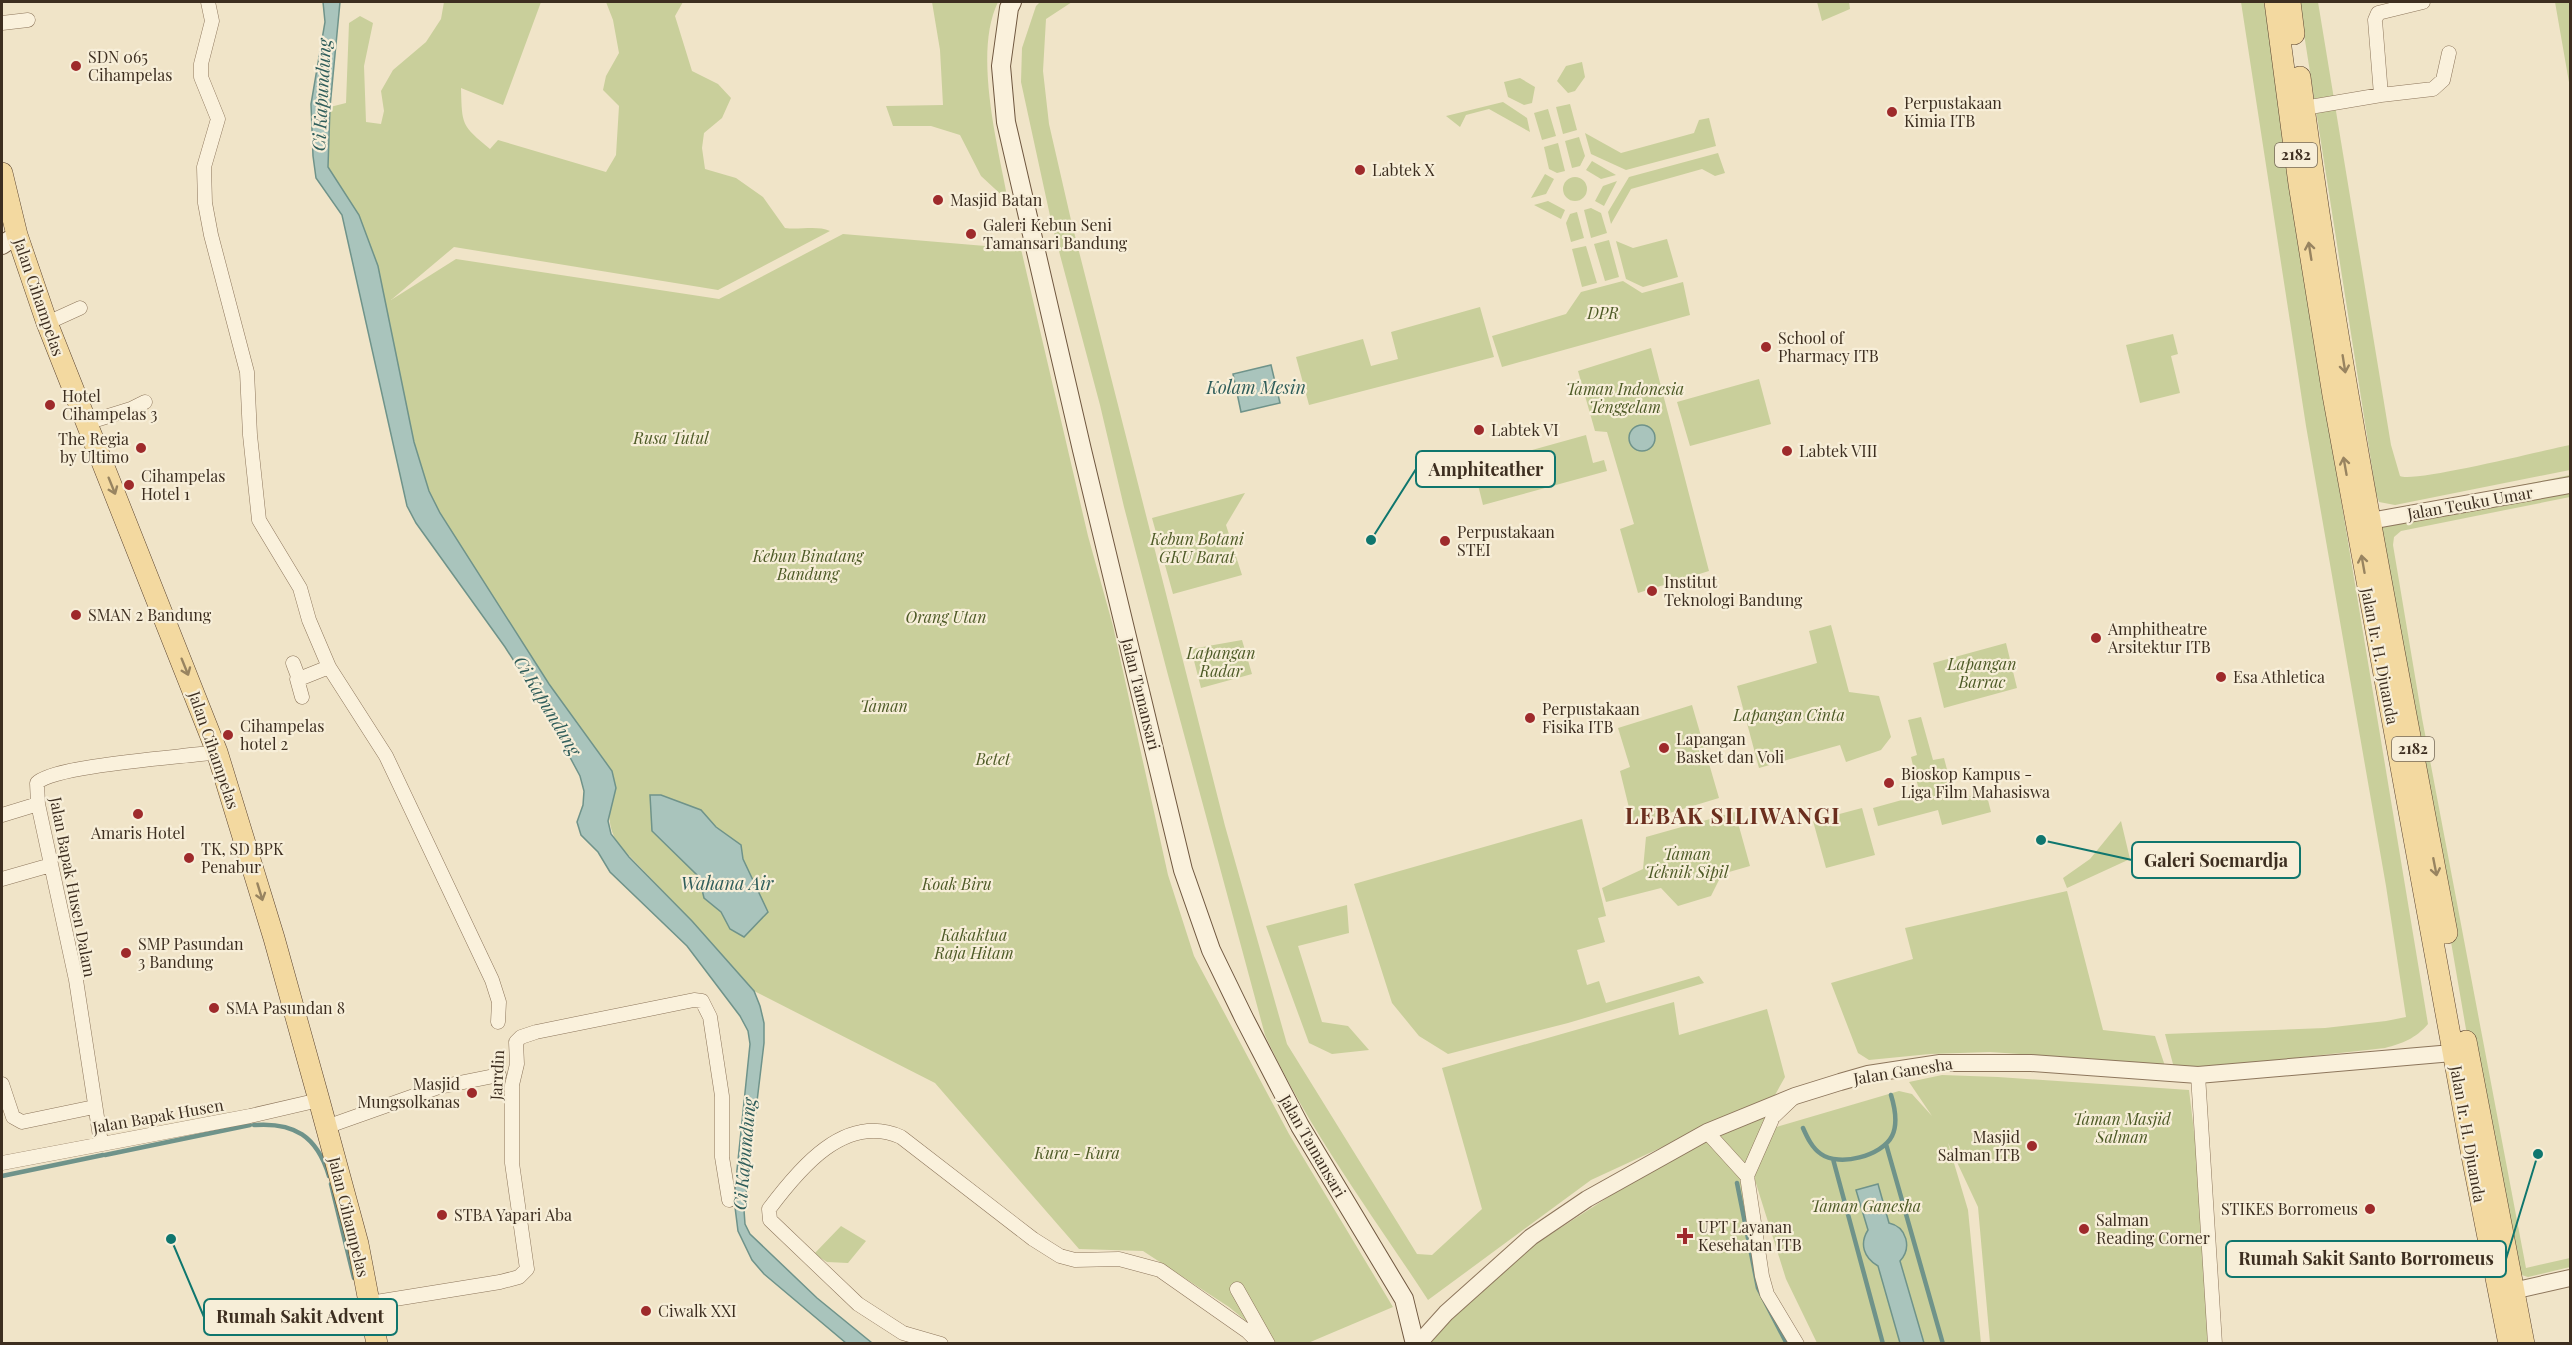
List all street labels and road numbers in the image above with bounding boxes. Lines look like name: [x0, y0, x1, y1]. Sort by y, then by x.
road number: 2182: [2275, 143, 2317, 167]
street label: Jalan Cihampelas: [9, 234, 69, 359]
street label: Jalan Teuku Umar: [2404, 481, 2534, 524]
street label: Jalan Ir. H. Djuanda: [2357, 585, 2404, 726]
street label: Jalan Tamansari: [1117, 635, 1166, 752]
street label: Jalan Cihampelas: [184, 687, 244, 812]
road number: 2182: [2392, 737, 2434, 761]
street label: Jalan Bapak Husen Dalam: [46, 794, 101, 979]
street label: Jarrdin: [485, 1049, 508, 1102]
street label: Jalan Ganesha: [1851, 1052, 1954, 1089]
street label: Jalan Ir. H. Djuanda: [2446, 1063, 2491, 1204]
street label: Jalan Tamansari: [1275, 1090, 1351, 1201]
street label: Jalan Bapak Husen: [90, 1094, 226, 1138]
street label: Jalan Cihampelas: [324, 1154, 375, 1279]

